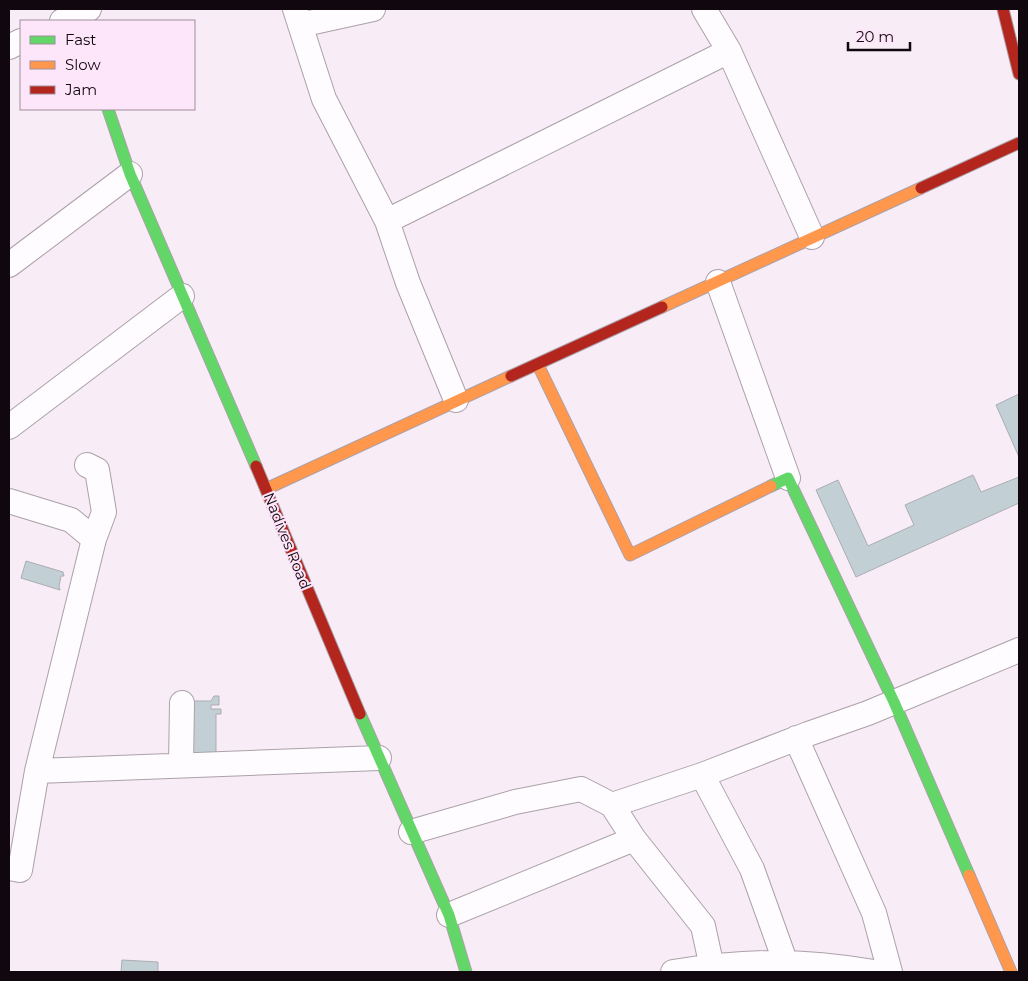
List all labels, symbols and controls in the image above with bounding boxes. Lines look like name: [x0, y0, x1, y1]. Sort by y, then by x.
legend: [20, 20, 195, 110]
scale bar: [848, 20, 910, 52]
text: 20 m: [856, 27, 894, 46]
text: Fast: [65, 30, 96, 49]
text: Slow: [65, 55, 101, 74]
text: Jam: [64, 80, 97, 99]
street label: Nadives Road: [259, 490, 316, 592]

